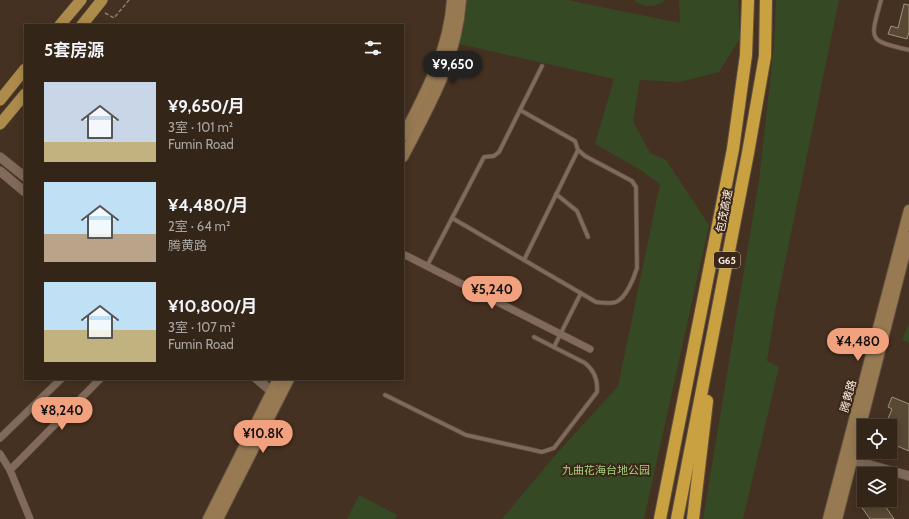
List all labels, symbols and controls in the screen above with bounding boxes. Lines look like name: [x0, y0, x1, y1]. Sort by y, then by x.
icon: filters: [362, 37, 384, 59]
text: 5套房源: [44, 40, 104, 60]
pin: ¥9,650: [420, 51, 486, 85]
text: ¥9,650: [432, 56, 474, 72]
text: ¥9,650/月: [168, 96, 245, 116]
icon: home: [76, 98, 124, 146]
text: 3室 · 101 m²: [168, 119, 233, 135]
text: Fumin Road: [168, 136, 234, 152]
street label: 包茂高速: [713, 188, 735, 234]
text: ¥4,480/月: [168, 195, 248, 215]
icon: home: [76, 198, 124, 246]
text: 2室 · 64 m²: [168, 218, 230, 234]
text: 腾黄路: [168, 237, 207, 253]
road number: G65: [714, 252, 740, 268]
pin: ¥5,240: [459, 276, 525, 310]
text: ¥5,240: [471, 281, 513, 297]
text: ¥10,800/月: [168, 296, 257, 316]
icon: home: [76, 298, 124, 346]
text: 3室 · 107 m²: [168, 319, 235, 335]
pin: ¥4,480: [825, 328, 891, 362]
text: ¥4,480: [836, 333, 880, 349]
text: Fumin Road: [168, 336, 234, 352]
street label: 腾黄路: [837, 378, 859, 414]
pin: ¥8,240: [29, 397, 95, 431]
text: ¥8,240: [41, 402, 83, 418]
map controls: [857, 419, 897, 507]
button: locate: [857, 419, 897, 459]
pin: ¥10.8K: [230, 420, 296, 454]
text: ¥10.8K: [243, 425, 283, 441]
park label: 九曲花海台地公园: [562, 463, 650, 477]
button: layers: [857, 467, 897, 507]

